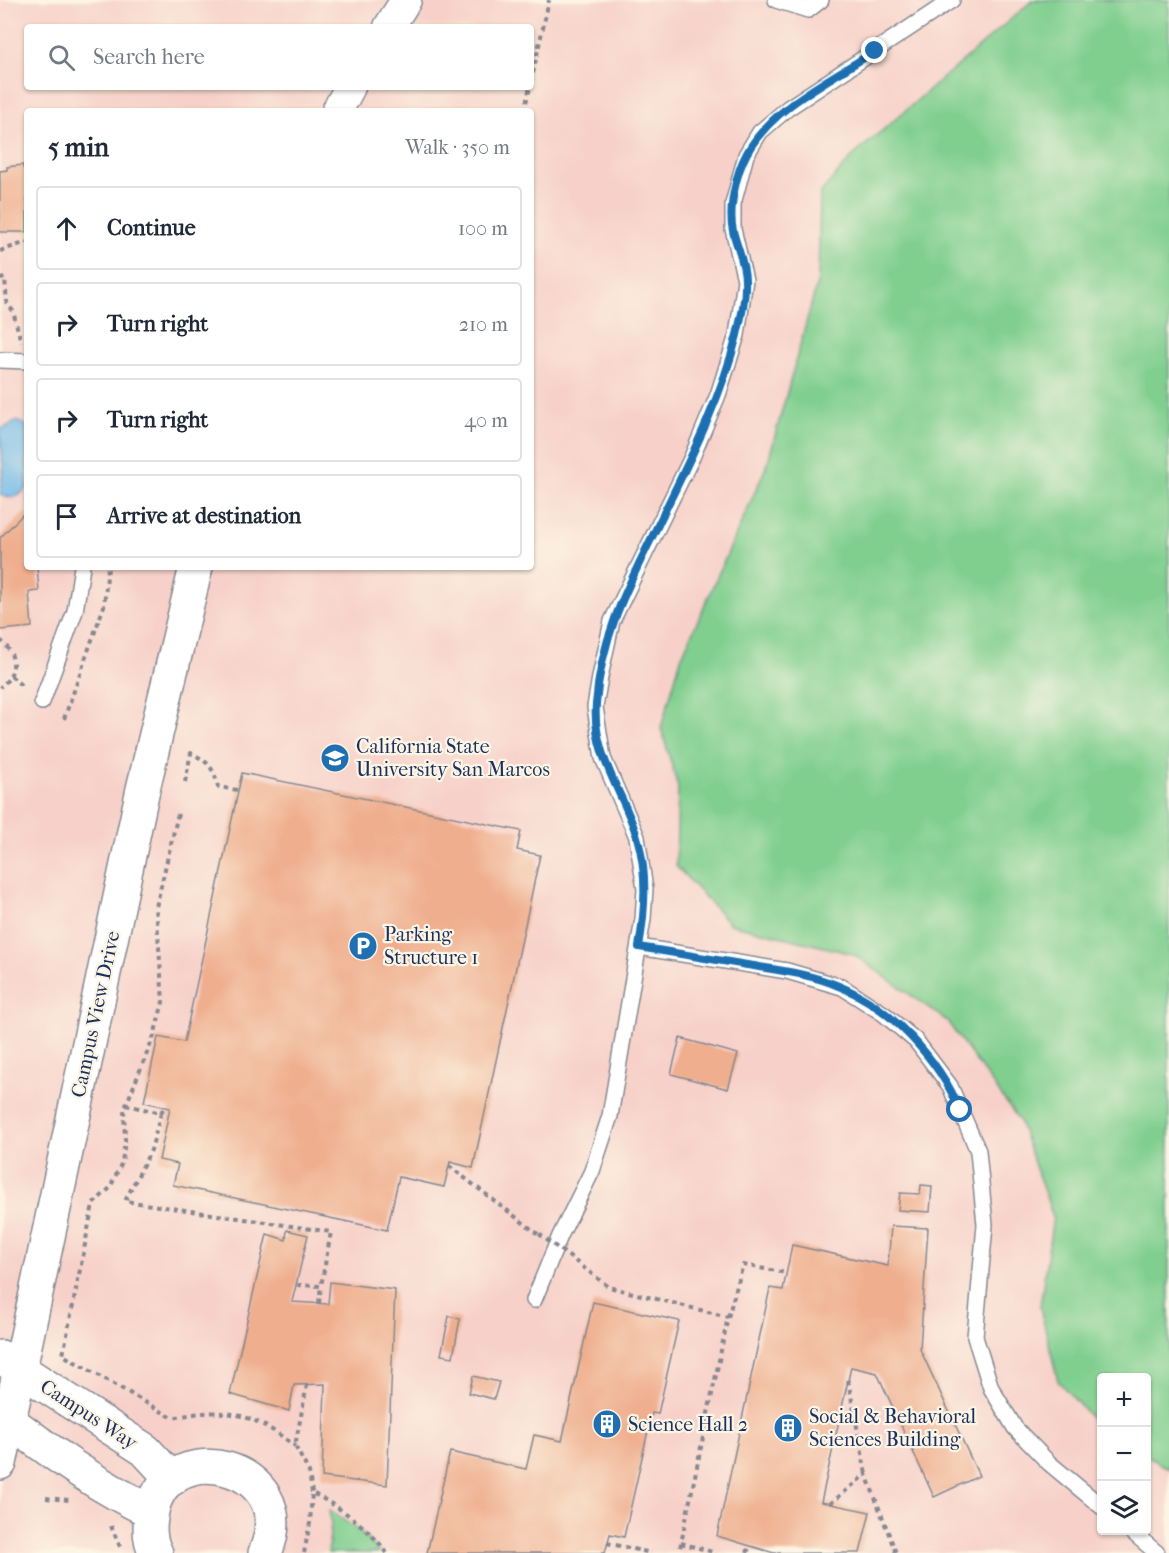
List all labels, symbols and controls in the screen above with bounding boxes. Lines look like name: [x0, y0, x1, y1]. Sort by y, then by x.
search box: [24, 24, 534, 90]
route end: [861, 37, 887, 63]
icon: search: [45, 41, 78, 74]
text: Search here: [93, 44, 205, 70]
text: 5 min: [48, 132, 109, 163]
text: Walk · 350 m: [405, 136, 510, 159]
icon: ahead: [50, 212, 83, 245]
text: Continue: [107, 215, 196, 241]
text: 100 m: [458, 217, 508, 240]
icon: right: [50, 308, 83, 341]
text: Turn right: [107, 311, 208, 337]
text: 210 m: [459, 313, 508, 336]
icon: right: [50, 404, 83, 437]
text: Turn right: [107, 407, 208, 433]
text: 40 m: [464, 409, 508, 432]
icon: arrive: [50, 500, 83, 533]
text: Arrive at destination: [107, 503, 301, 529]
place label: California State University San Marcos: [356, 735, 550, 781]
school or university icon: California State University San Marcos: [319, 742, 351, 774]
place label: Parking Structure 1: [384, 923, 478, 969]
street label: Campus View Drive: [67, 929, 124, 1099]
parking icon: Parking Structure 1: [347, 930, 379, 962]
route start: [946, 1096, 972, 1122]
map controls: [1097, 1373, 1151, 1535]
button: +: [1097, 1373, 1151, 1427]
street label: Campus Way: [36, 1375, 143, 1455]
place label: Social & Behavioral Sciences Building: [809, 1405, 976, 1451]
building icon: Science Hall 2: [591, 1408, 623, 1440]
building icon: Social & Behavioral Sciences Building: [772, 1412, 804, 1444]
place label: Science Hall 2: [628, 1413, 748, 1436]
button: −: [1097, 1427, 1151, 1481]
button: layers: [1097, 1481, 1151, 1535]

